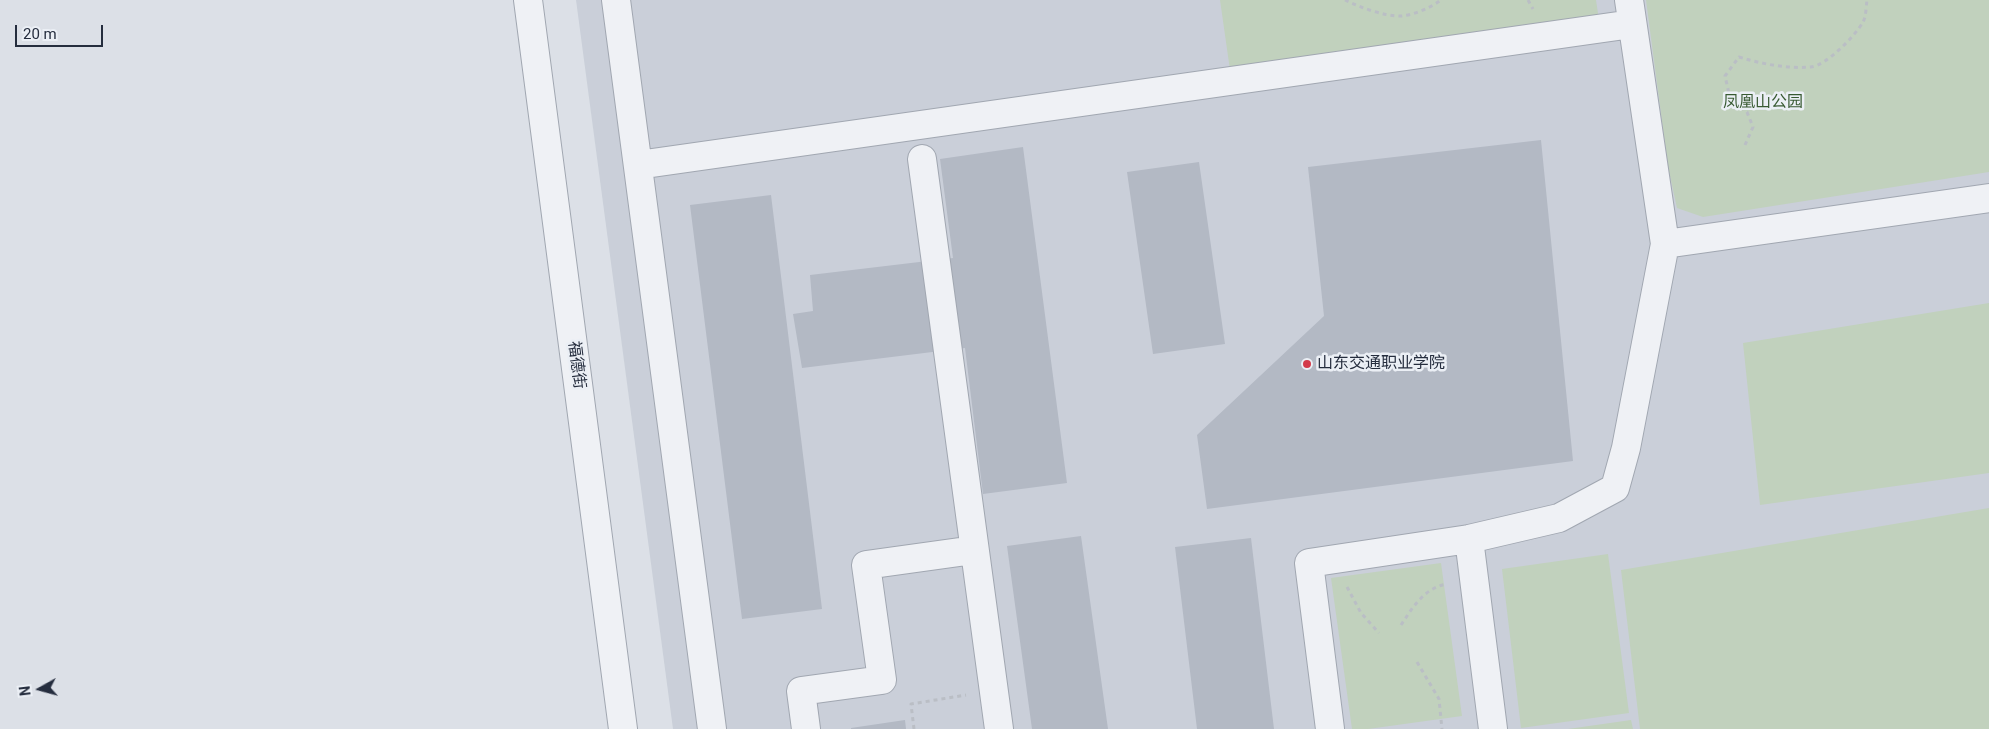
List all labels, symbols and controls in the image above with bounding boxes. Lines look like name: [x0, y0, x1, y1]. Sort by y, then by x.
scale bar: [18, 15, 105, 47]
text: 20 m: [23, 25, 57, 43]
park label: 凤凰山公园: [1723, 93, 1803, 113]
street label: 福德街: [564, 340, 588, 390]
place label: 山东交通职业学院: [1317, 354, 1445, 374]
marker: 山东交通职业学院: [1301, 358, 1313, 370]
north arrow: [15, 664, 65, 714]
text: N: [17, 685, 34, 697]

